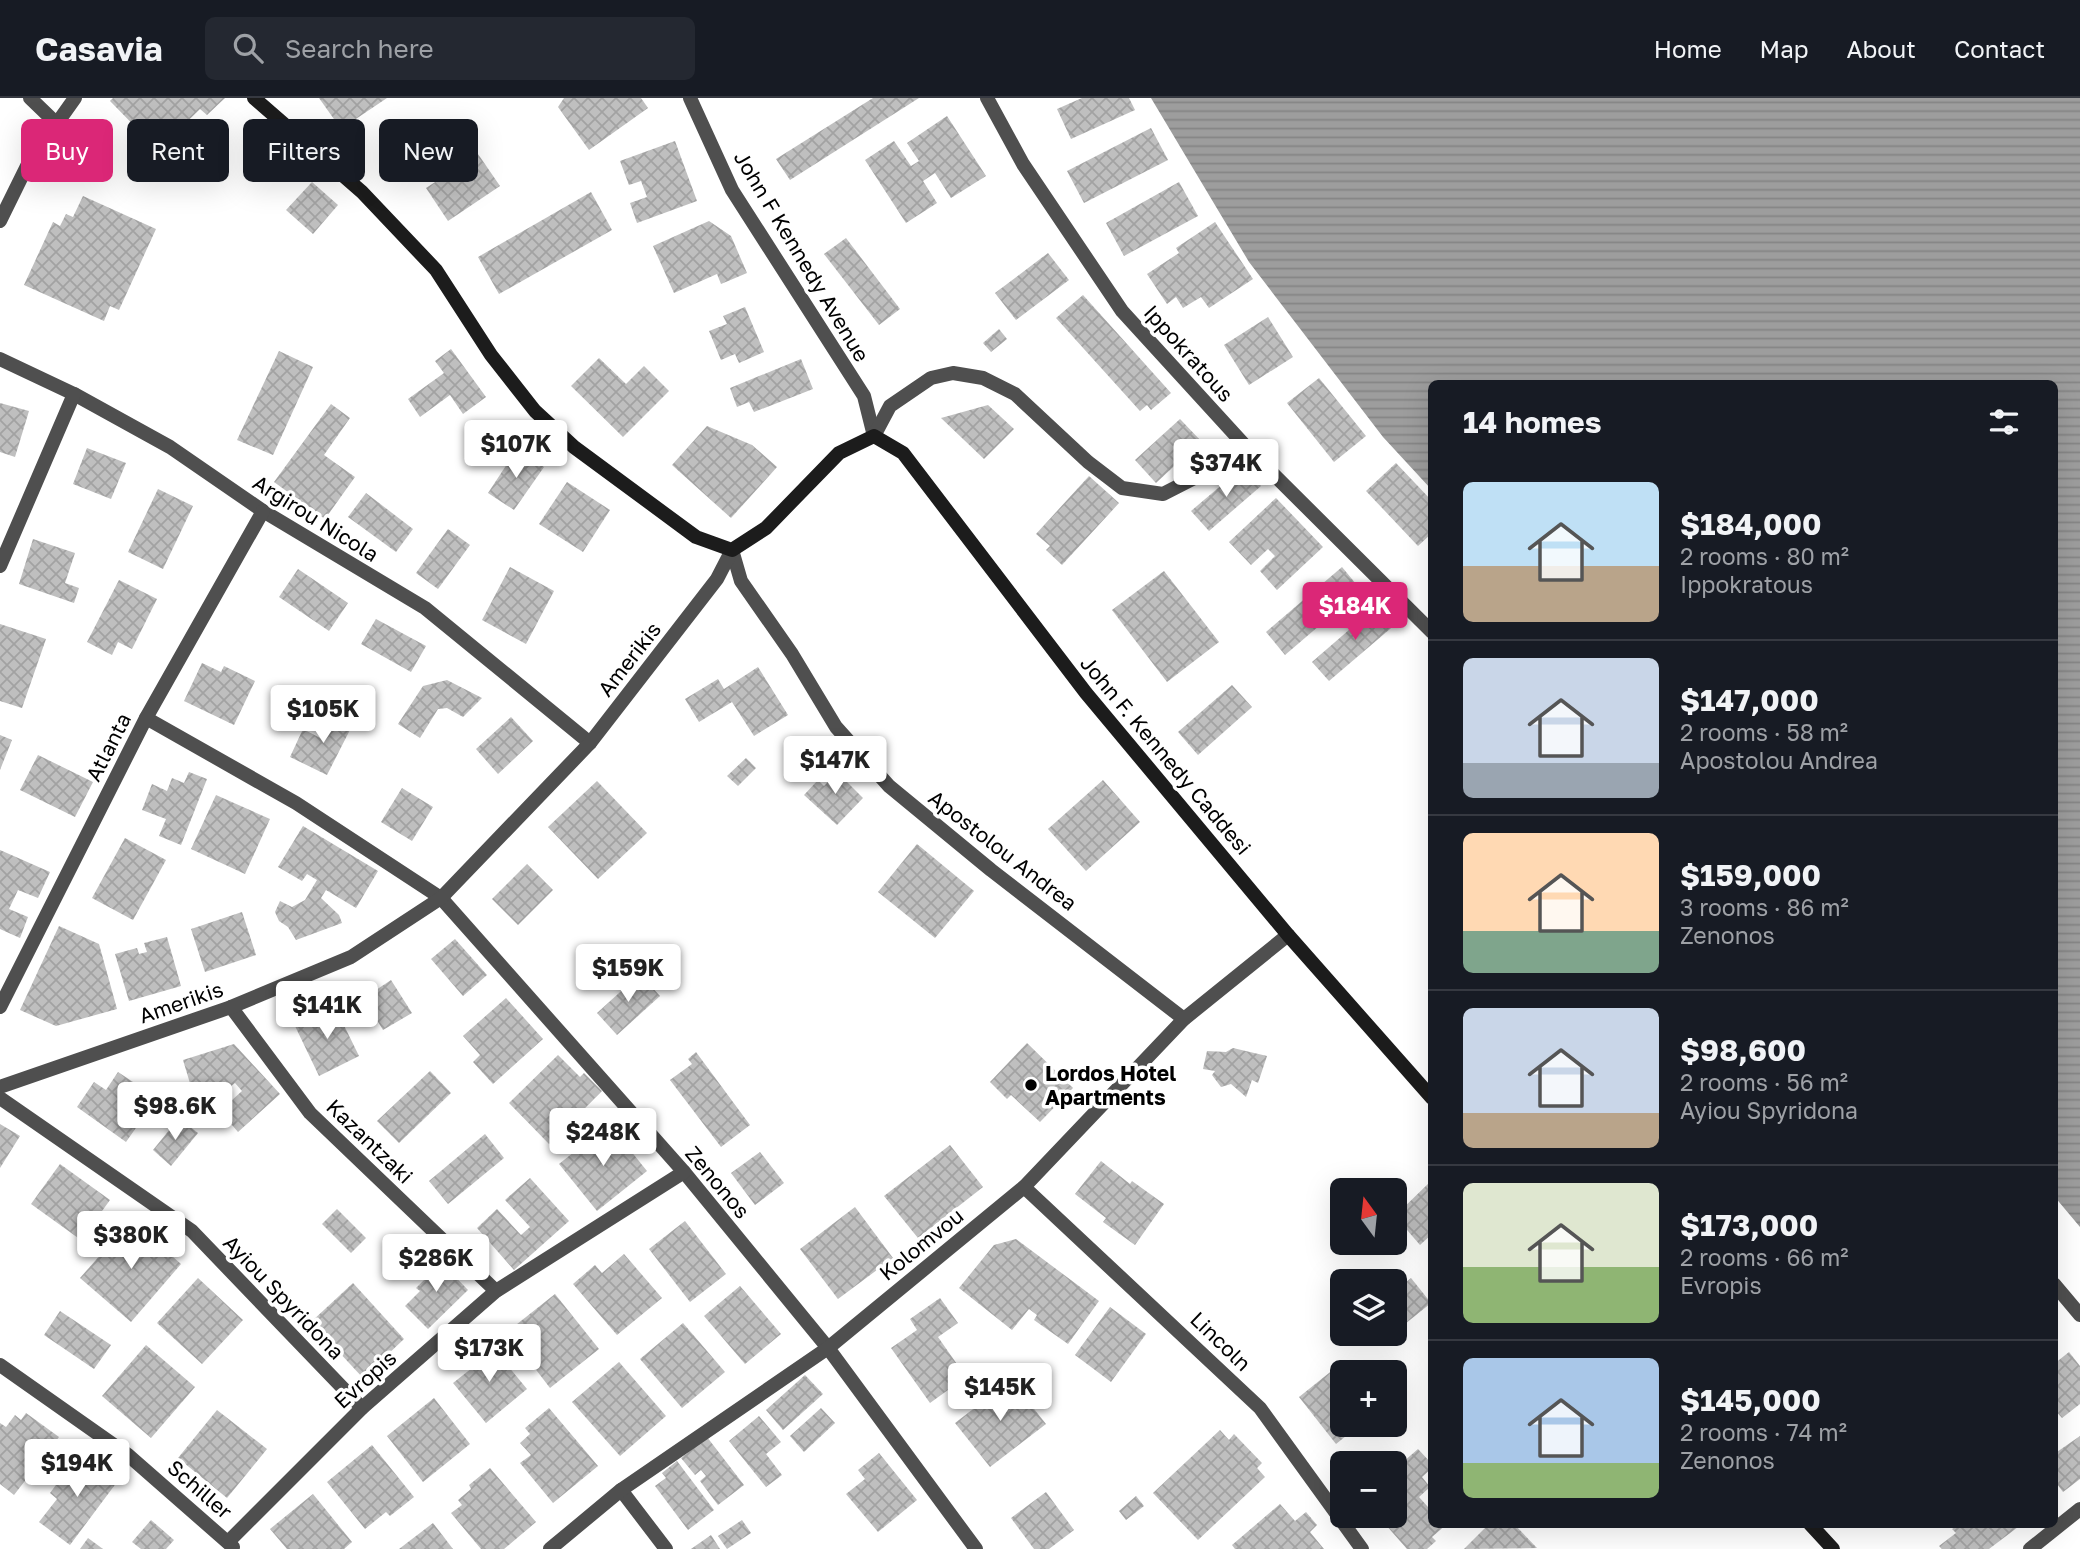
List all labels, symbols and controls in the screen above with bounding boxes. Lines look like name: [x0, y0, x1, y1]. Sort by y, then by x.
search box: [205, 17, 695, 80]
text: Casavia: [35, 29, 163, 68]
icon: search: [229, 29, 267, 67]
text: Search here: [285, 33, 434, 64]
text: Home: [1654, 34, 1722, 63]
text: Map: [1760, 34, 1809, 63]
text: About: [1847, 34, 1916, 63]
text: Contact: [1954, 34, 2045, 63]
chip: Buy: [21, 119, 113, 182]
chip: Rent: [127, 119, 229, 182]
chip: Filters: [243, 119, 365, 182]
chip: New: [379, 119, 478, 182]
street label: John F Kennedy Avenue: [729, 146, 875, 366]
street label: Ippokratous: [1139, 299, 1239, 407]
icon: filters: [1985, 403, 2023, 441]
text: 14 homes: [1463, 404, 1602, 440]
pin: $107K: [467, 420, 565, 480]
text: $107K: [480, 429, 552, 457]
pin: $374K: [1177, 440, 1275, 499]
text: $374K: [1189, 448, 1263, 476]
street label: Argirou Nicola: [248, 469, 384, 567]
text: $184,000: [1680, 506, 1822, 542]
icon: home: [1519, 510, 1603, 594]
text: 2 rooms · 80 m²: [1680, 542, 1849, 570]
text: Ippokratous: [1680, 570, 1813, 598]
pin: $184K: [1306, 582, 1404, 642]
text: $184K: [1318, 591, 1392, 619]
street label: Amerikis: [592, 617, 666, 701]
street label: John F. Kennedy Caddesi: [1075, 650, 1257, 860]
text: $147,000: [1680, 682, 1819, 718]
pin: $105K: [274, 686, 372, 745]
icon: home: [1519, 686, 1603, 770]
text: $105K: [287, 694, 359, 722]
street label: Atlanta: [80, 708, 136, 786]
text: 2 rooms · 58 m²: [1680, 718, 1848, 746]
pin: $147K: [786, 736, 884, 796]
text: $147K: [800, 745, 870, 773]
text: Apostolou Andrea: [1680, 746, 1878, 774]
street label: Apostolou Andrea: [924, 784, 1082, 916]
text: $159,000: [1680, 857, 1821, 893]
icon: home: [1519, 861, 1603, 945]
text: 3 rooms · 86 m²: [1680, 893, 1849, 921]
text: Zenonos: [1680, 921, 1775, 949]
pin: $159K: [579, 944, 677, 1004]
text: $159K: [592, 953, 664, 981]
street label: Amerikis: [136, 976, 226, 1028]
pin: $141K: [278, 982, 376, 1041]
text: $141K: [292, 990, 362, 1018]
text: $98,600: [1680, 1032, 1806, 1068]
icon: home: [1519, 1036, 1603, 1120]
place label: Lordos Hotel Apartments: [1045, 1060, 1176, 1110]
text: 2 rooms · 56 m²: [1680, 1068, 1848, 1096]
marker: Lordos Hotel Apartments: [1023, 1077, 1039, 1093]
pin: $98.6K: [118, 1082, 232, 1142]
text: $98.6K: [133, 1091, 217, 1119]
street label: Kazantzaki: [321, 1093, 419, 1189]
text: Ayiou Spyridona: [1680, 1096, 1858, 1124]
pin: $248K: [554, 1108, 652, 1168]
text: $248K: [565, 1117, 641, 1145]
street label: Zenonos: [680, 1141, 756, 1223]
north arrow: [1330, 1178, 1407, 1255]
map controls: [1330, 1178, 1407, 1528]
street label: Kolomvou: [874, 1202, 968, 1286]
text: $173,000: [1680, 1207, 1818, 1243]
icon: home: [1519, 1211, 1603, 1295]
pin: $380K: [82, 1212, 180, 1271]
text: $380K: [93, 1220, 169, 1248]
street label: Ayiou Spyridona: [218, 1230, 350, 1364]
pin: $286K: [387, 1234, 485, 1294]
text: $286K: [398, 1243, 474, 1271]
text: 2 rooms · 66 m²: [1680, 1243, 1849, 1271]
button: layers: [1330, 1269, 1407, 1346]
text: Evropis: [1680, 1271, 1762, 1299]
street label: Lincoln: [1185, 1306, 1257, 1376]
pin: $173K: [440, 1324, 538, 1384]
text: $173K: [454, 1333, 524, 1361]
street label: Evropis: [329, 1344, 401, 1414]
button: +: [1330, 1360, 1407, 1437]
pin: $145K: [951, 1364, 1049, 1423]
text: $145K: [964, 1372, 1036, 1400]
text: $145,000: [1680, 1382, 1821, 1418]
icon: home: [1519, 1386, 1603, 1470]
text: 2 rooms · 74 m²: [1680, 1418, 1847, 1446]
pin: $194K: [28, 1440, 126, 1499]
text: Zenonos: [1680, 1446, 1775, 1474]
text: $194K: [41, 1448, 113, 1476]
button: −: [1330, 1451, 1407, 1528]
street label: Schiller: [162, 1454, 238, 1524]

